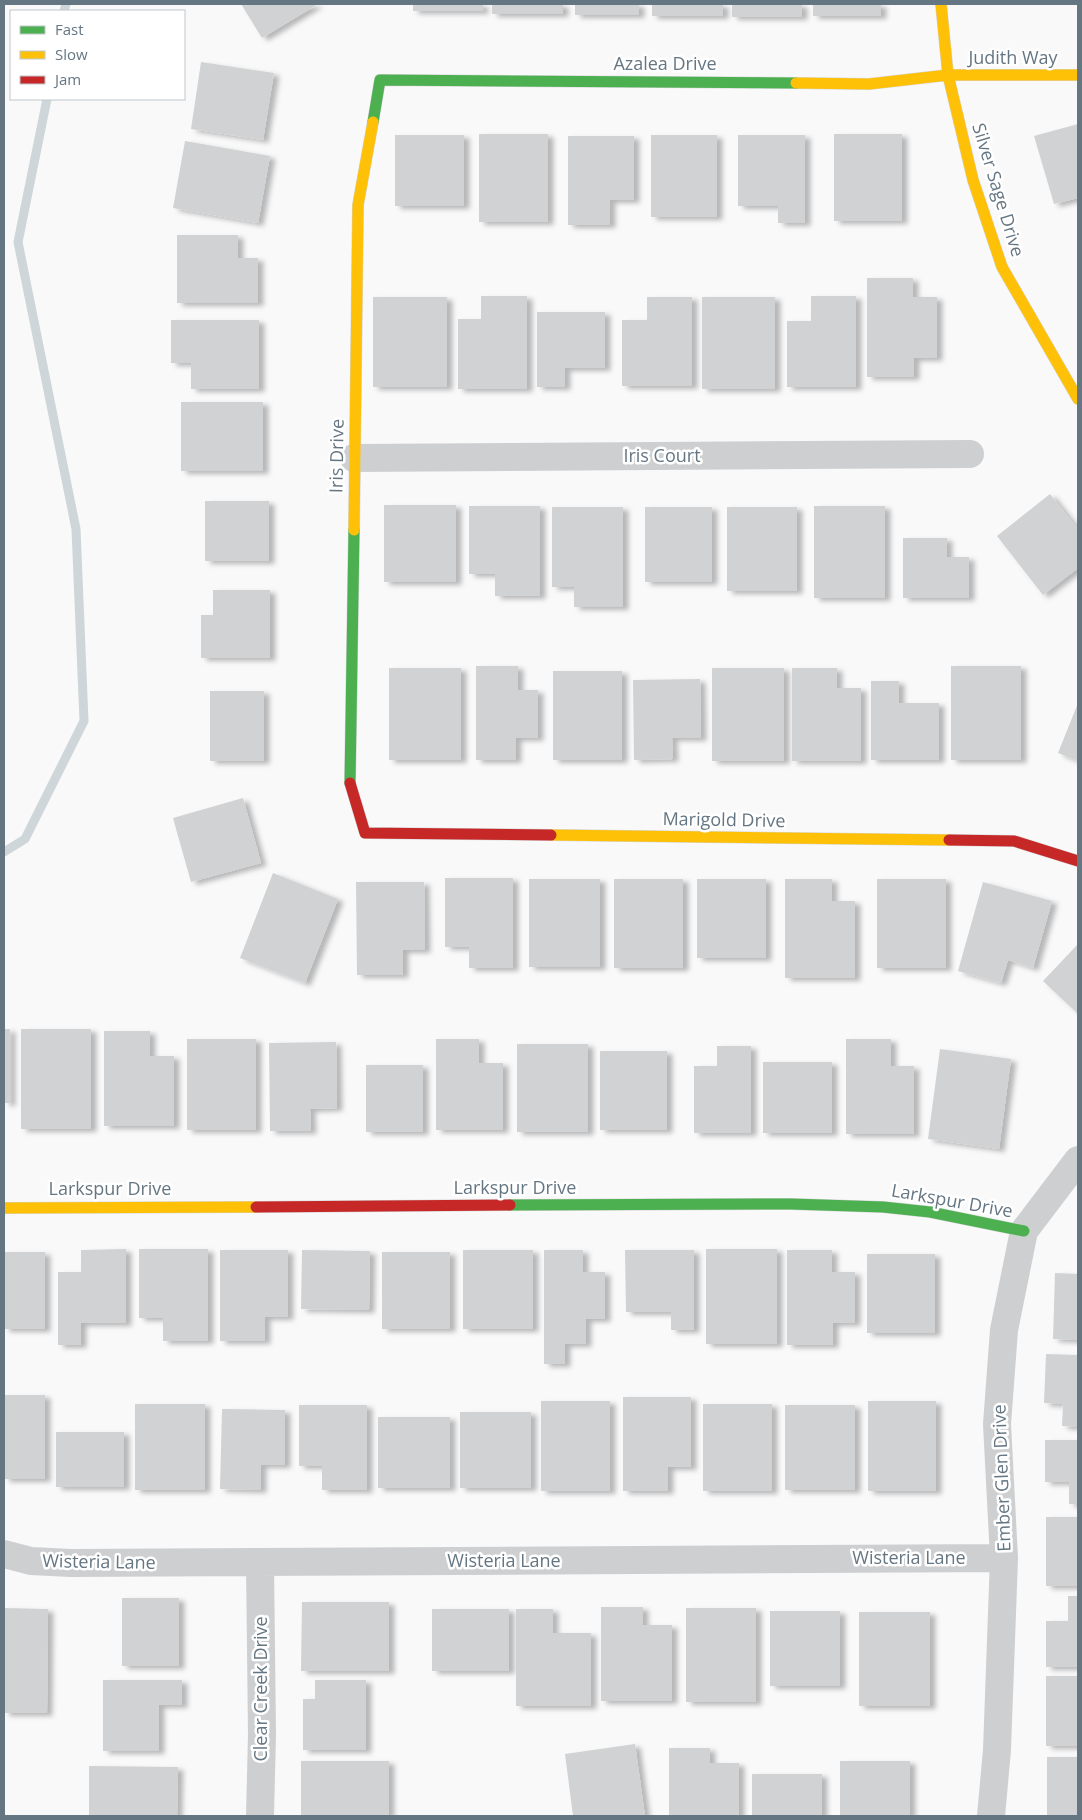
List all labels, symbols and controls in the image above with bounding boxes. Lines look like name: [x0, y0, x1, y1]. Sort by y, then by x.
legend: [10, 10, 185, 100]
text: Fast: [55, 19, 84, 39]
text: Slow: [55, 44, 88, 64]
street label: Judith Way: [966, 45, 1059, 69]
street label: Azalea Drive: [613, 51, 717, 75]
text: Jam: [53, 69, 81, 89]
street label: Silver Sage Drive: [967, 120, 1031, 259]
street label: Iris Drive: [323, 419, 349, 493]
street label: Iris Court: [623, 443, 701, 467]
street label: Marigold Drive: [662, 806, 786, 832]
street label: Larkspur Drive: [454, 1175, 576, 1199]
street label: Larkspur Drive: [49, 1176, 171, 1200]
street label: Larkspur Drive: [890, 1178, 1015, 1223]
street label: Ember Glen Drive: [986, 1404, 1016, 1552]
street label: Wisteria Lane: [852, 1545, 966, 1569]
street label: Wisteria Lane: [42, 1548, 156, 1574]
street label: Wisteria Lane: [447, 1548, 561, 1572]
street label: Clear Creek Drive: [248, 1616, 272, 1762]

